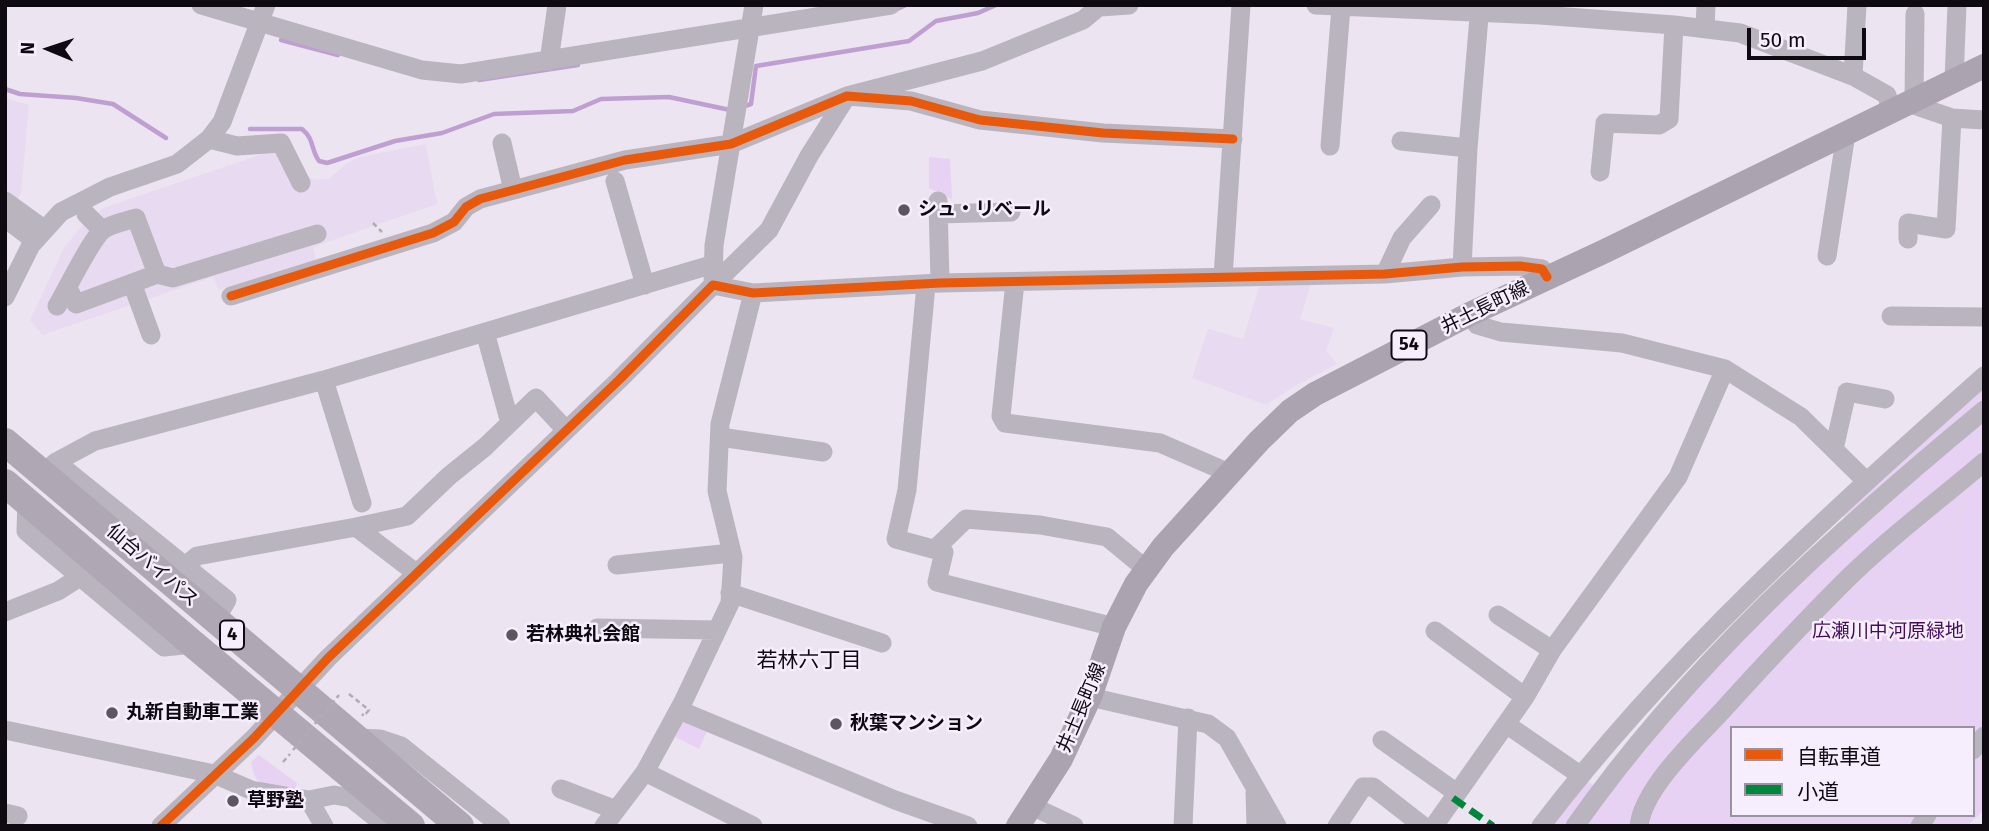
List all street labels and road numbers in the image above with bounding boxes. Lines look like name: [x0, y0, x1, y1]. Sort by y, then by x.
street label: 井土長町線: [1437, 277, 1533, 339]
road number: 54: [1392, 330, 1426, 360]
street label: 仙台バイパス: [102, 520, 202, 612]
road number: 4: [220, 620, 244, 650]
street label: 井土長町線: [1053, 660, 1111, 756]

